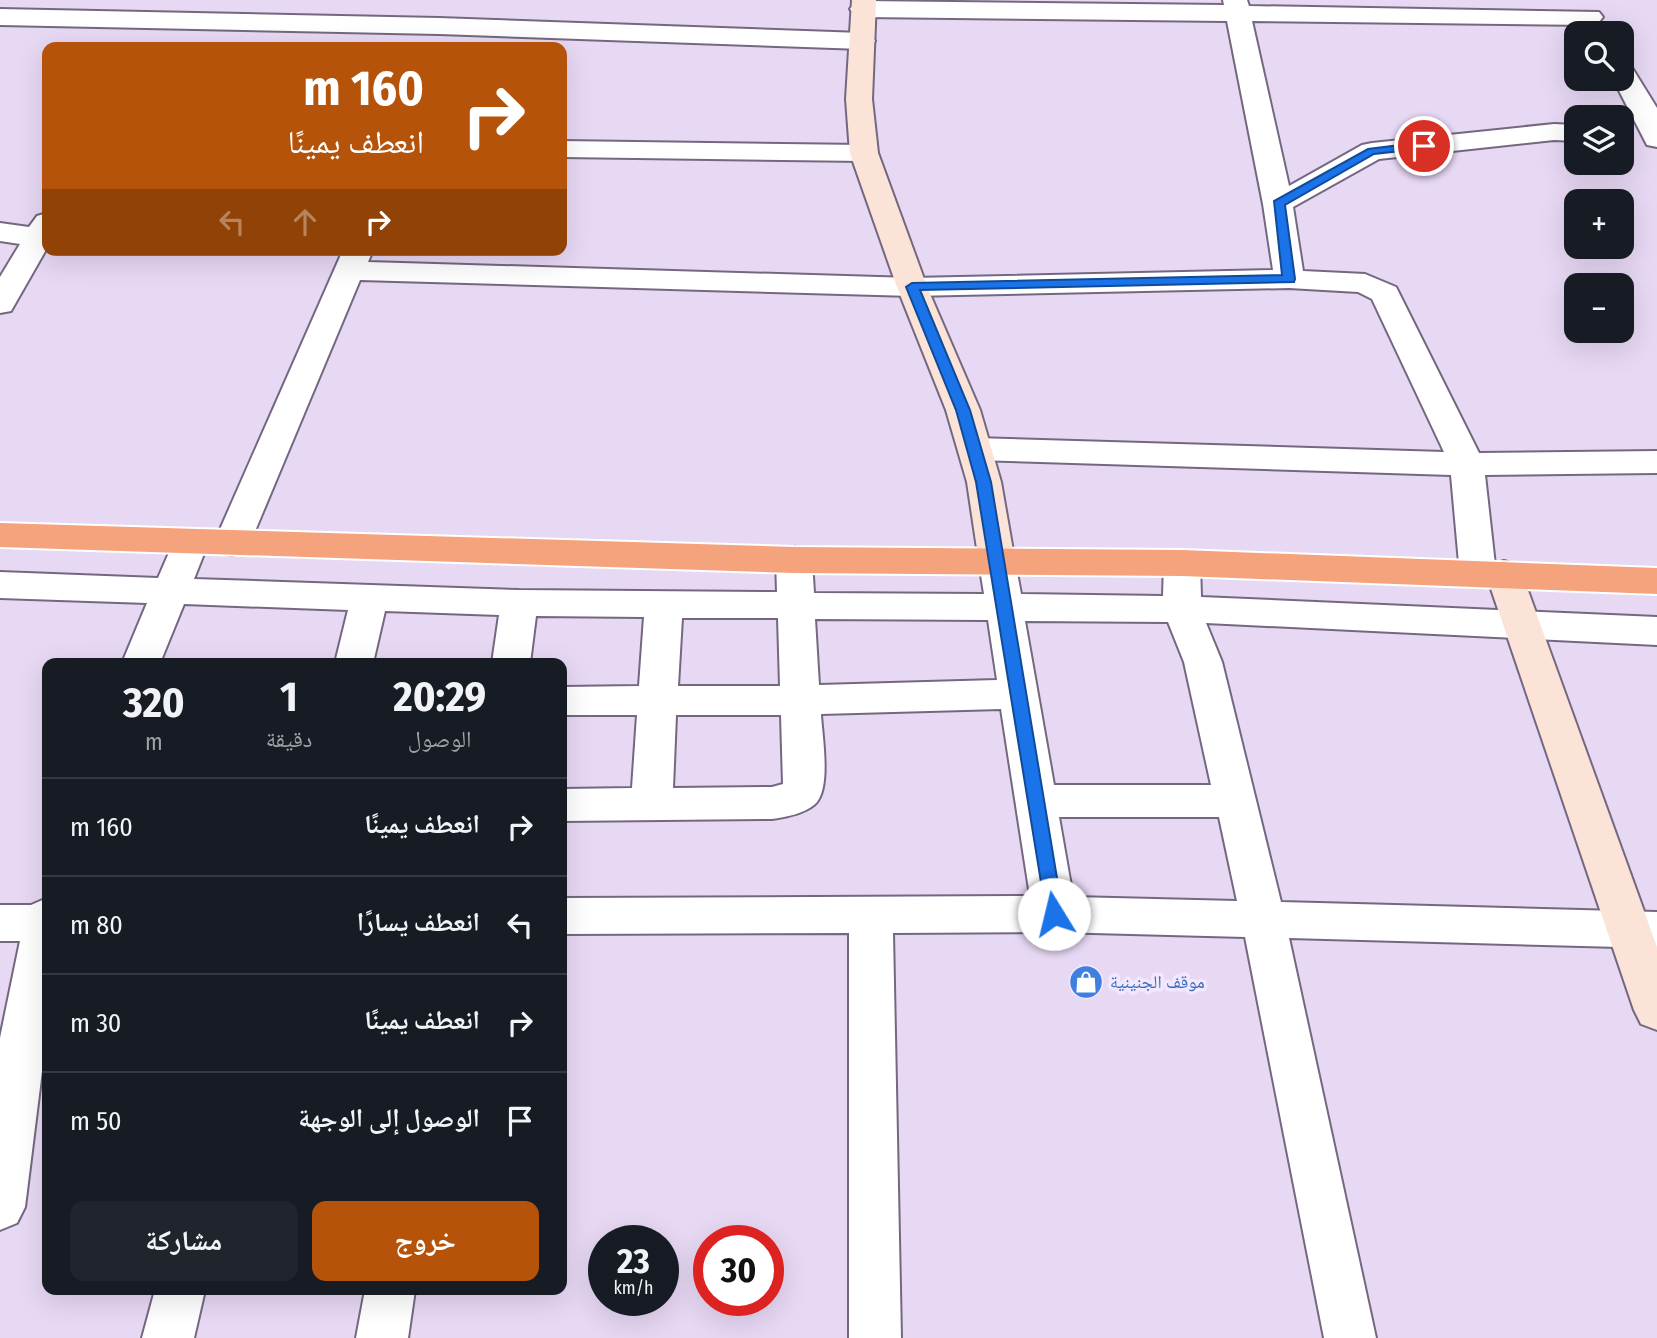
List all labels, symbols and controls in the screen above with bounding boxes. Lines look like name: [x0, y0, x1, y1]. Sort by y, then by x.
map controls: [1564, 21, 1634, 343]
button: search: [1564, 21, 1634, 91]
text: 160 m: [303, 59, 424, 118]
icon: right: [448, 70, 539, 161]
button: layers: [1564, 105, 1634, 175]
pin: [1394, 116, 1454, 176]
text: انعطف يمينًا: [287, 123, 424, 161]
icon: arrive: [1405, 127, 1443, 165]
button: +: [1564, 189, 1634, 259]
icon: left: [213, 203, 251, 241]
icon: ahead: [286, 203, 324, 241]
icon: right: [359, 203, 397, 241]
button: −: [1564, 273, 1634, 343]
text: 1: [280, 672, 298, 722]
text: 20:29: [393, 672, 486, 722]
text: 320: [123, 678, 185, 728]
text: دقيقة: [266, 725, 312, 753]
text: الوصول: [408, 725, 472, 753]
text: m: [145, 728, 163, 756]
icon: right: [501, 808, 539, 846]
text: انعطف يمينًا: [364, 809, 480, 840]
text: 160 m: [70, 812, 133, 843]
position arrow: [1017, 877, 1091, 951]
icon: left: [501, 906, 539, 944]
text: انعطف يسارًا: [357, 907, 480, 938]
text: 80 m: [70, 910, 123, 941]
shop icon: موقف الجنينية: [1067, 963, 1105, 1001]
place label: موقف الجنينية: [1110, 971, 1205, 993]
icon: right: [501, 1004, 539, 1042]
text: انعطف يمينًا: [364, 1005, 480, 1036]
text: 30 m: [70, 1008, 121, 1039]
icon: arrive: [501, 1102, 539, 1140]
text: الوصول إلى الوجهة: [298, 1103, 480, 1134]
text: 50 m: [70, 1106, 122, 1137]
button: مشاركة: [70, 1201, 298, 1281]
button: خروج: [312, 1201, 539, 1281]
speed limit sign: 30: [693, 1225, 784, 1316]
text: 23: [617, 1240, 650, 1282]
text: km/h: [613, 1277, 654, 1299]

